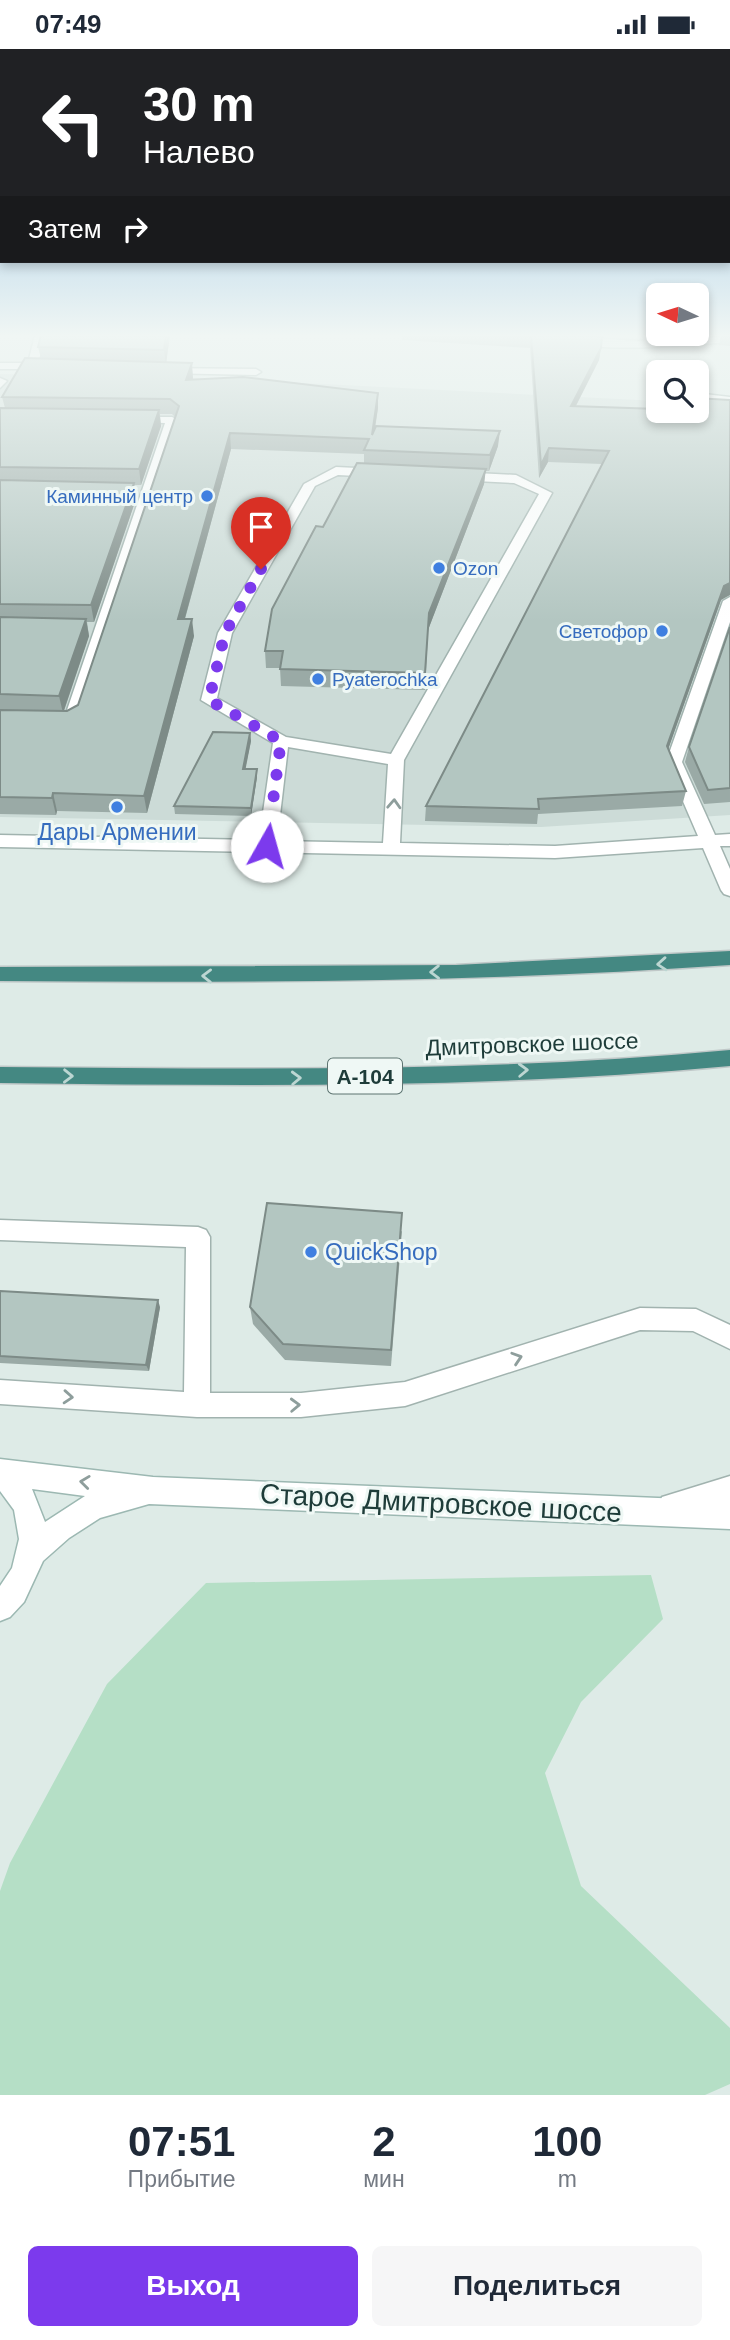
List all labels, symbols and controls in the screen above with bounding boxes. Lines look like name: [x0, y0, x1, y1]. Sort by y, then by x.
text: 07:49: [35, 9, 102, 39]
icon: left: [28, 77, 119, 168]
text: 30 m: [143, 77, 255, 131]
text: Налево: [143, 134, 255, 170]
icon: right: [116, 210, 154, 248]
text: Затем: [28, 214, 102, 244]
north arrow: [646, 283, 709, 347]
map controls: [646, 283, 709, 423]
button: search: [646, 360, 709, 423]
place label: Каминный центр: [46, 486, 193, 507]
marker: Каминный центр: [199, 488, 215, 504]
pin: [231, 497, 291, 569]
icon: arrive: [242, 508, 280, 546]
place label: Ozon: [453, 558, 498, 579]
marker: Ozon: [431, 560, 447, 576]
place label: Светофор: [559, 621, 648, 642]
marker: Светофор: [654, 623, 670, 639]
place label: Pyaterochka: [332, 669, 438, 690]
marker: Pyaterochka: [310, 671, 326, 687]
marker: Дары Армении: [109, 799, 125, 815]
one-way arrow: [386, 799, 401, 810]
position arrow: [230, 809, 304, 883]
place label: Дары Армении: [37, 819, 197, 845]
one-way arrow: [656, 956, 667, 971]
one-way arrow: [429, 964, 439, 980]
one-way arrow: [201, 968, 212, 984]
street label: Дмитровское шоссе: [425, 1027, 639, 1061]
road number: А-104: [328, 1059, 402, 1093]
one-way arrow: [518, 1063, 529, 1078]
one-way arrow: [63, 1068, 74, 1084]
one-way arrow: [290, 1070, 301, 1085]
place label: QuickShop: [325, 1239, 438, 1265]
marker: QuickShop: [303, 1244, 319, 1260]
one-way arrow: [510, 1352, 522, 1366]
one-way arrow: [63, 1389, 74, 1404]
one-way arrow: [290, 1397, 301, 1412]
one-way arrow: [79, 1475, 91, 1490]
street label: Старое Дмитровское шоссе: [259, 1478, 623, 1528]
text: 07:51: [128, 2118, 235, 2165]
text: 2: [372, 2118, 396, 2165]
text: 100: [532, 2118, 602, 2165]
text: Прибытие: [128, 2166, 236, 2192]
text: мин: [363, 2166, 405, 2192]
text: m: [558, 2166, 577, 2192]
button: Выход: [28, 2246, 358, 2326]
button: Поделиться: [372, 2246, 702, 2326]

